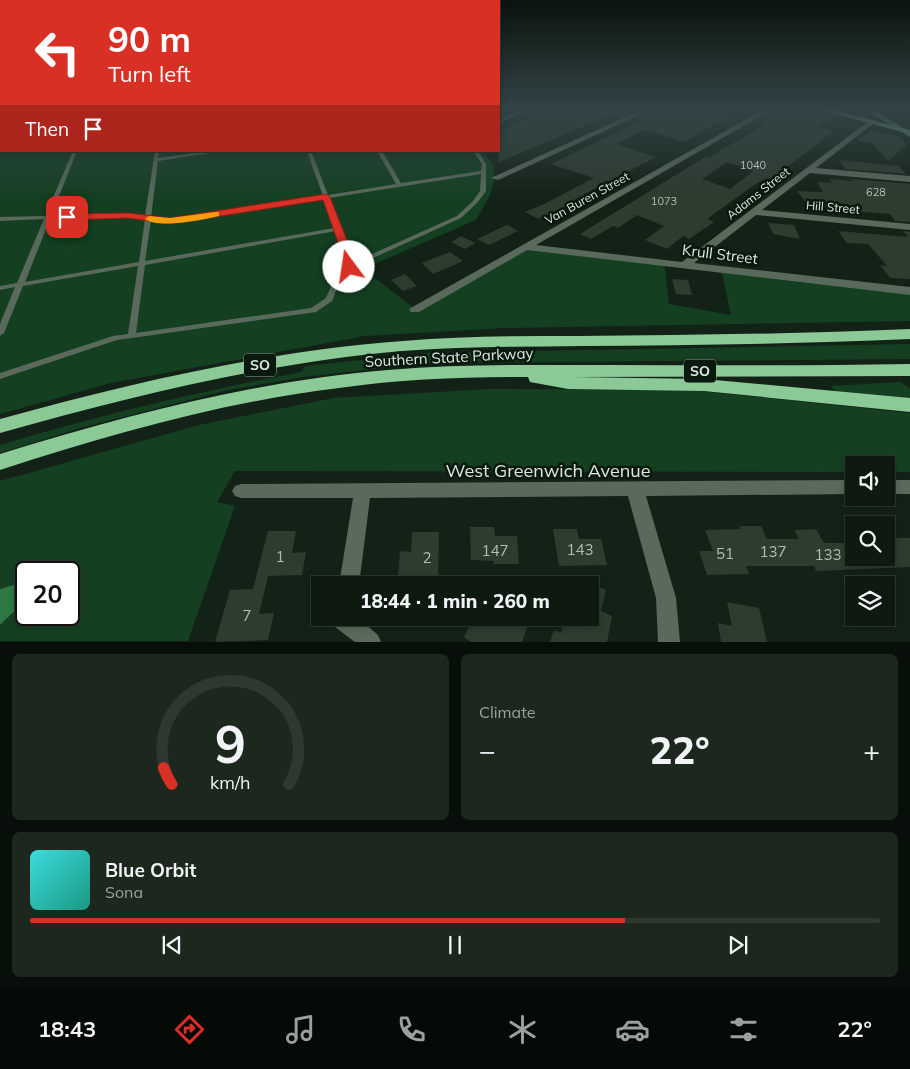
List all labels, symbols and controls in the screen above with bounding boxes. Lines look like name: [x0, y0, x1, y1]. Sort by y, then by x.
text: 90 m: [108, 17, 191, 61]
icon: left: [25, 20, 90, 85]
text: Turn left: [108, 60, 191, 88]
icon: arrive: [79, 115, 107, 143]
text: Then: [25, 117, 69, 141]
house number: 1040: [740, 158, 767, 172]
street label: Adams Street: [723, 164, 793, 222]
street label: Van Buren Street: [542, 169, 632, 227]
house number: 628: [866, 185, 886, 199]
house number: 1073: [651, 194, 677, 208]
pin: [46, 196, 88, 238]
street label: Hill Street: [805, 197, 861, 217]
icon: arrive: [53, 203, 81, 231]
position arrow: [322, 240, 374, 292]
street label: Krull Street: [681, 240, 759, 268]
street label: Southern State Parkway: [364, 343, 534, 371]
road number: SO: [244, 354, 276, 376]
road number: SO: [684, 360, 716, 382]
map controls: [845, 456, 895, 626]
button: sound: [845, 456, 895, 506]
street label: West Greenwich Avenue: [446, 459, 650, 482]
button: search: [845, 516, 895, 566]
house number: 143: [566, 540, 594, 559]
house number: 147: [481, 541, 509, 560]
house number: 137: [759, 542, 787, 561]
house number: 51: [716, 544, 734, 563]
house number: 133: [814, 545, 842, 564]
house number: 1: [275, 547, 285, 566]
house number: 2: [422, 548, 432, 567]
speed limit sign: 20: [15, 561, 80, 626]
button: layers: [845, 576, 895, 626]
text: 18:44 · 1 min · 260 m: [360, 589, 550, 613]
house number: 7: [242, 606, 252, 625]
text: Climate: [479, 702, 535, 722]
text: 9: [215, 711, 246, 776]
text: 22°: [649, 726, 710, 774]
text: −: [479, 733, 496, 768]
text: +: [863, 733, 880, 768]
text: km/h: [210, 771, 251, 793]
text: Blue Orbit: [105, 858, 196, 882]
text: Sona: [105, 882, 143, 902]
icon: previous: [158, 931, 186, 959]
icon: pause: [441, 931, 469, 959]
icon: next: [724, 931, 752, 959]
icon: directions: [172, 1012, 207, 1047]
icon: music: [283, 1012, 318, 1047]
icon: phone: [394, 1012, 429, 1047]
icon: climate: [505, 1012, 540, 1047]
icon: car: [615, 1012, 650, 1047]
icon: filters: [726, 1012, 761, 1047]
text: 18:43: [38, 1015, 96, 1043]
text: 22°: [837, 1015, 872, 1043]

